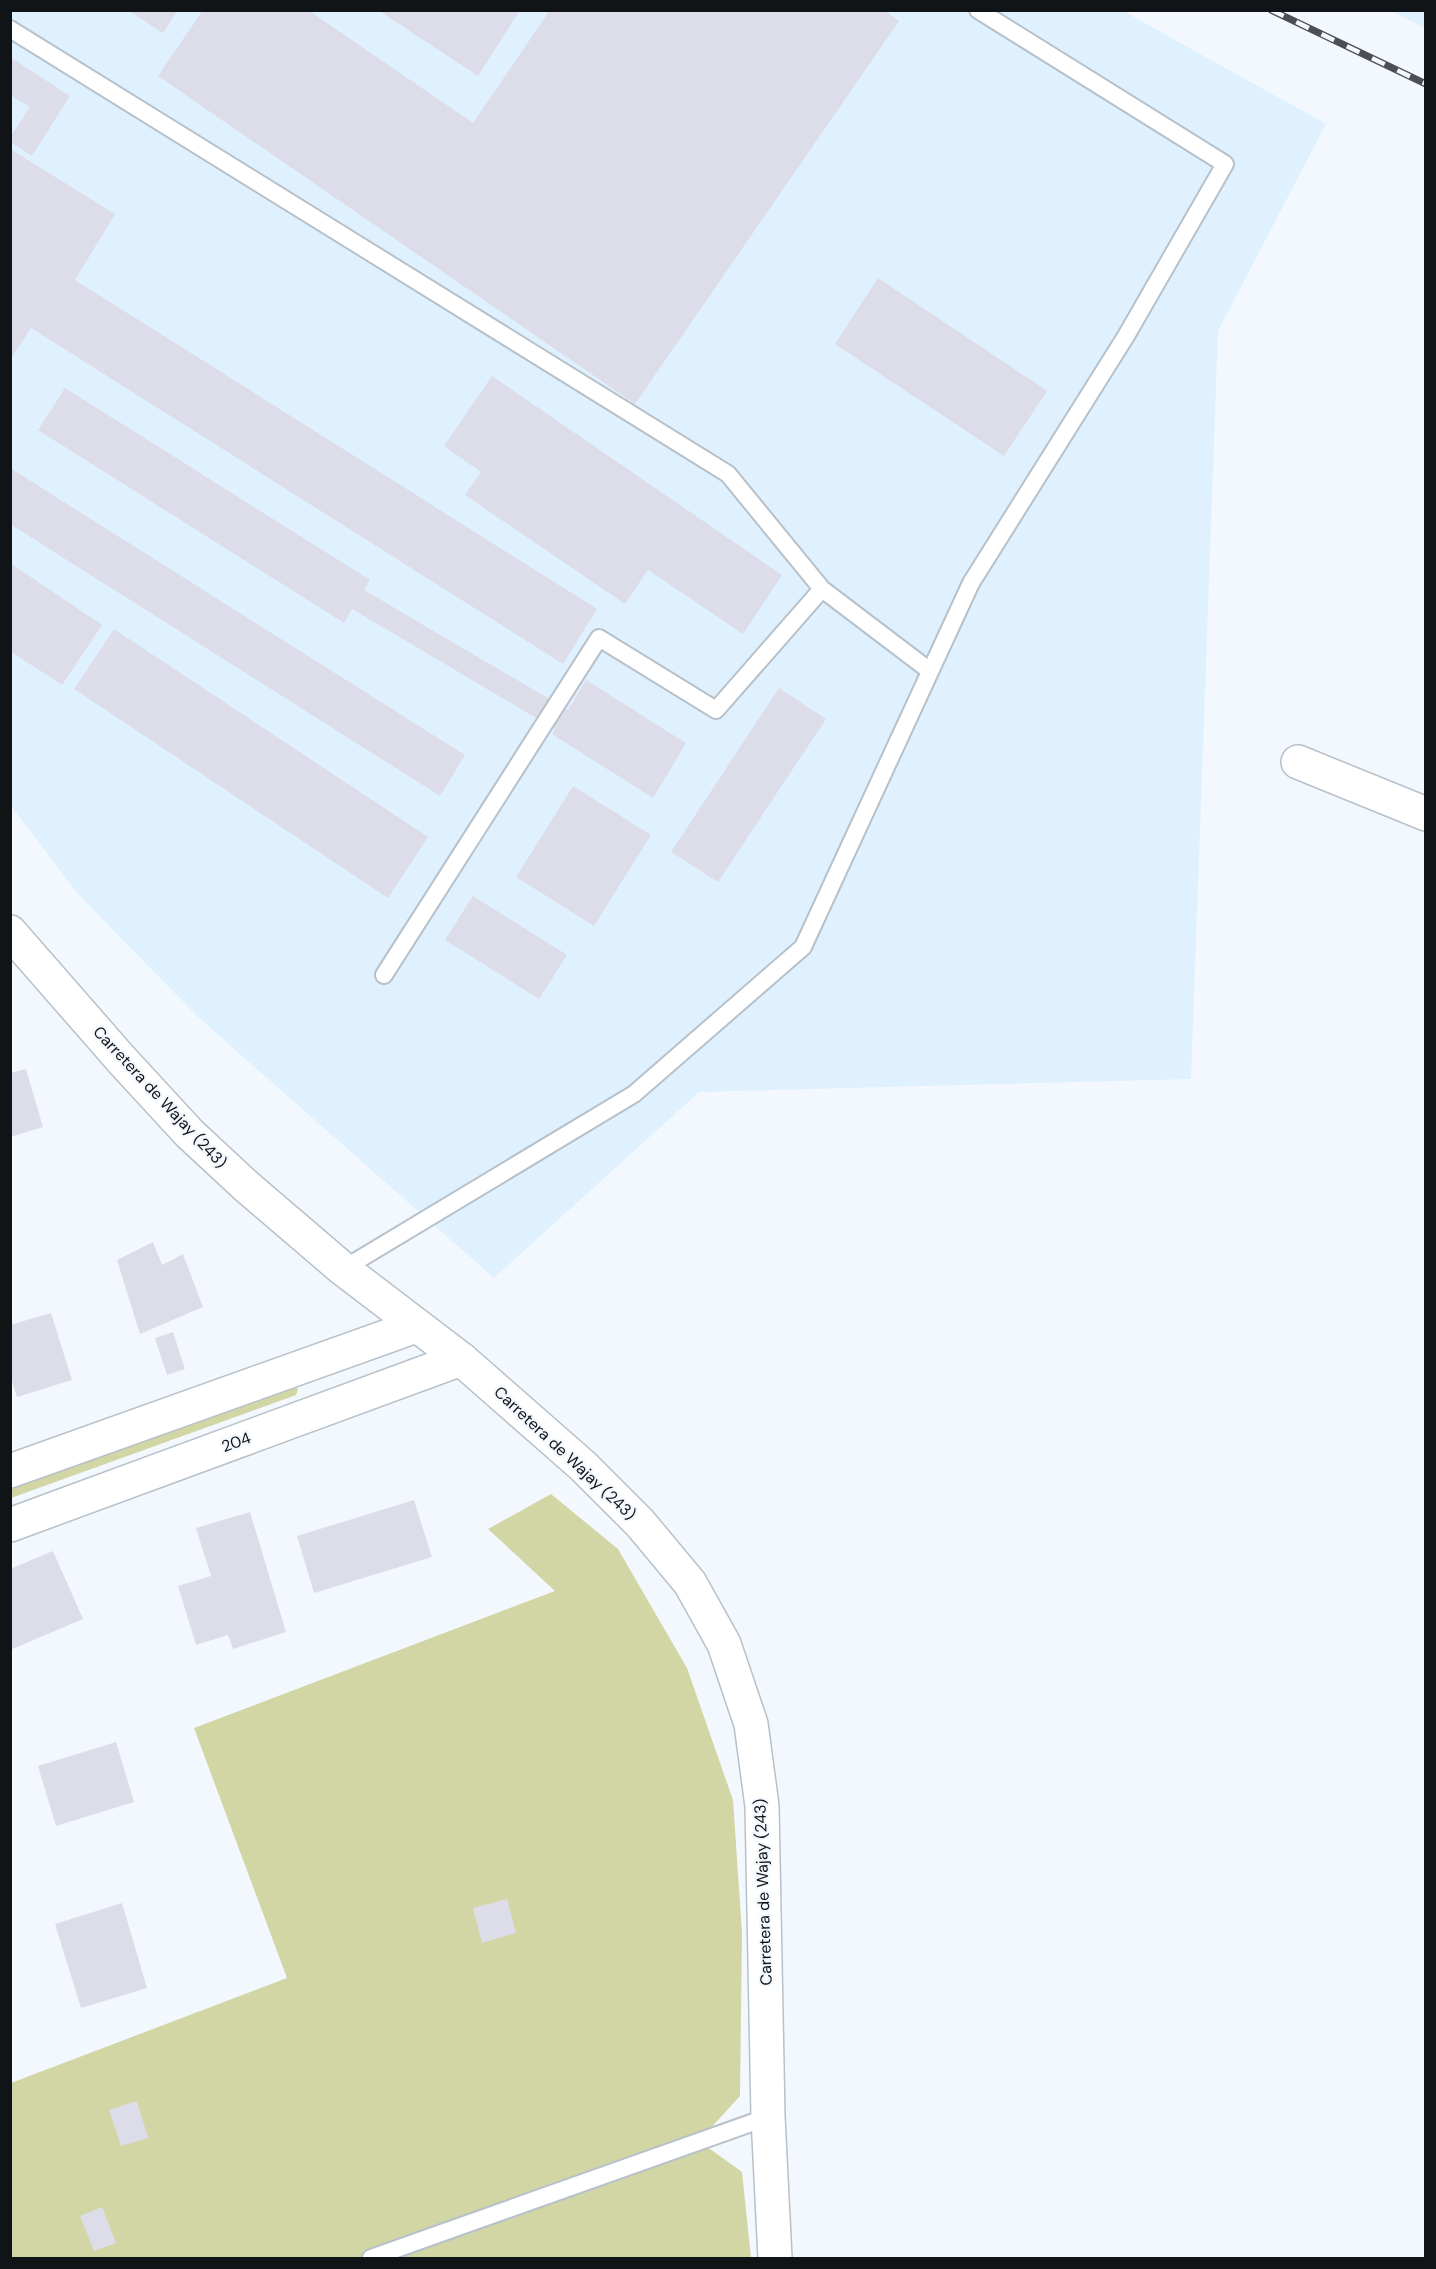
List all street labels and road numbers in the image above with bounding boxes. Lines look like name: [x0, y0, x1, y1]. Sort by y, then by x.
street label: Carretera de Wajay (243): [89, 1021, 231, 1173]
street label: Carretera de Wajay (243): [489, 1382, 641, 1524]
street label: 204: [218, 1427, 254, 1457]
street label: Carretera de Wajay (243): [749, 1798, 777, 1986]

